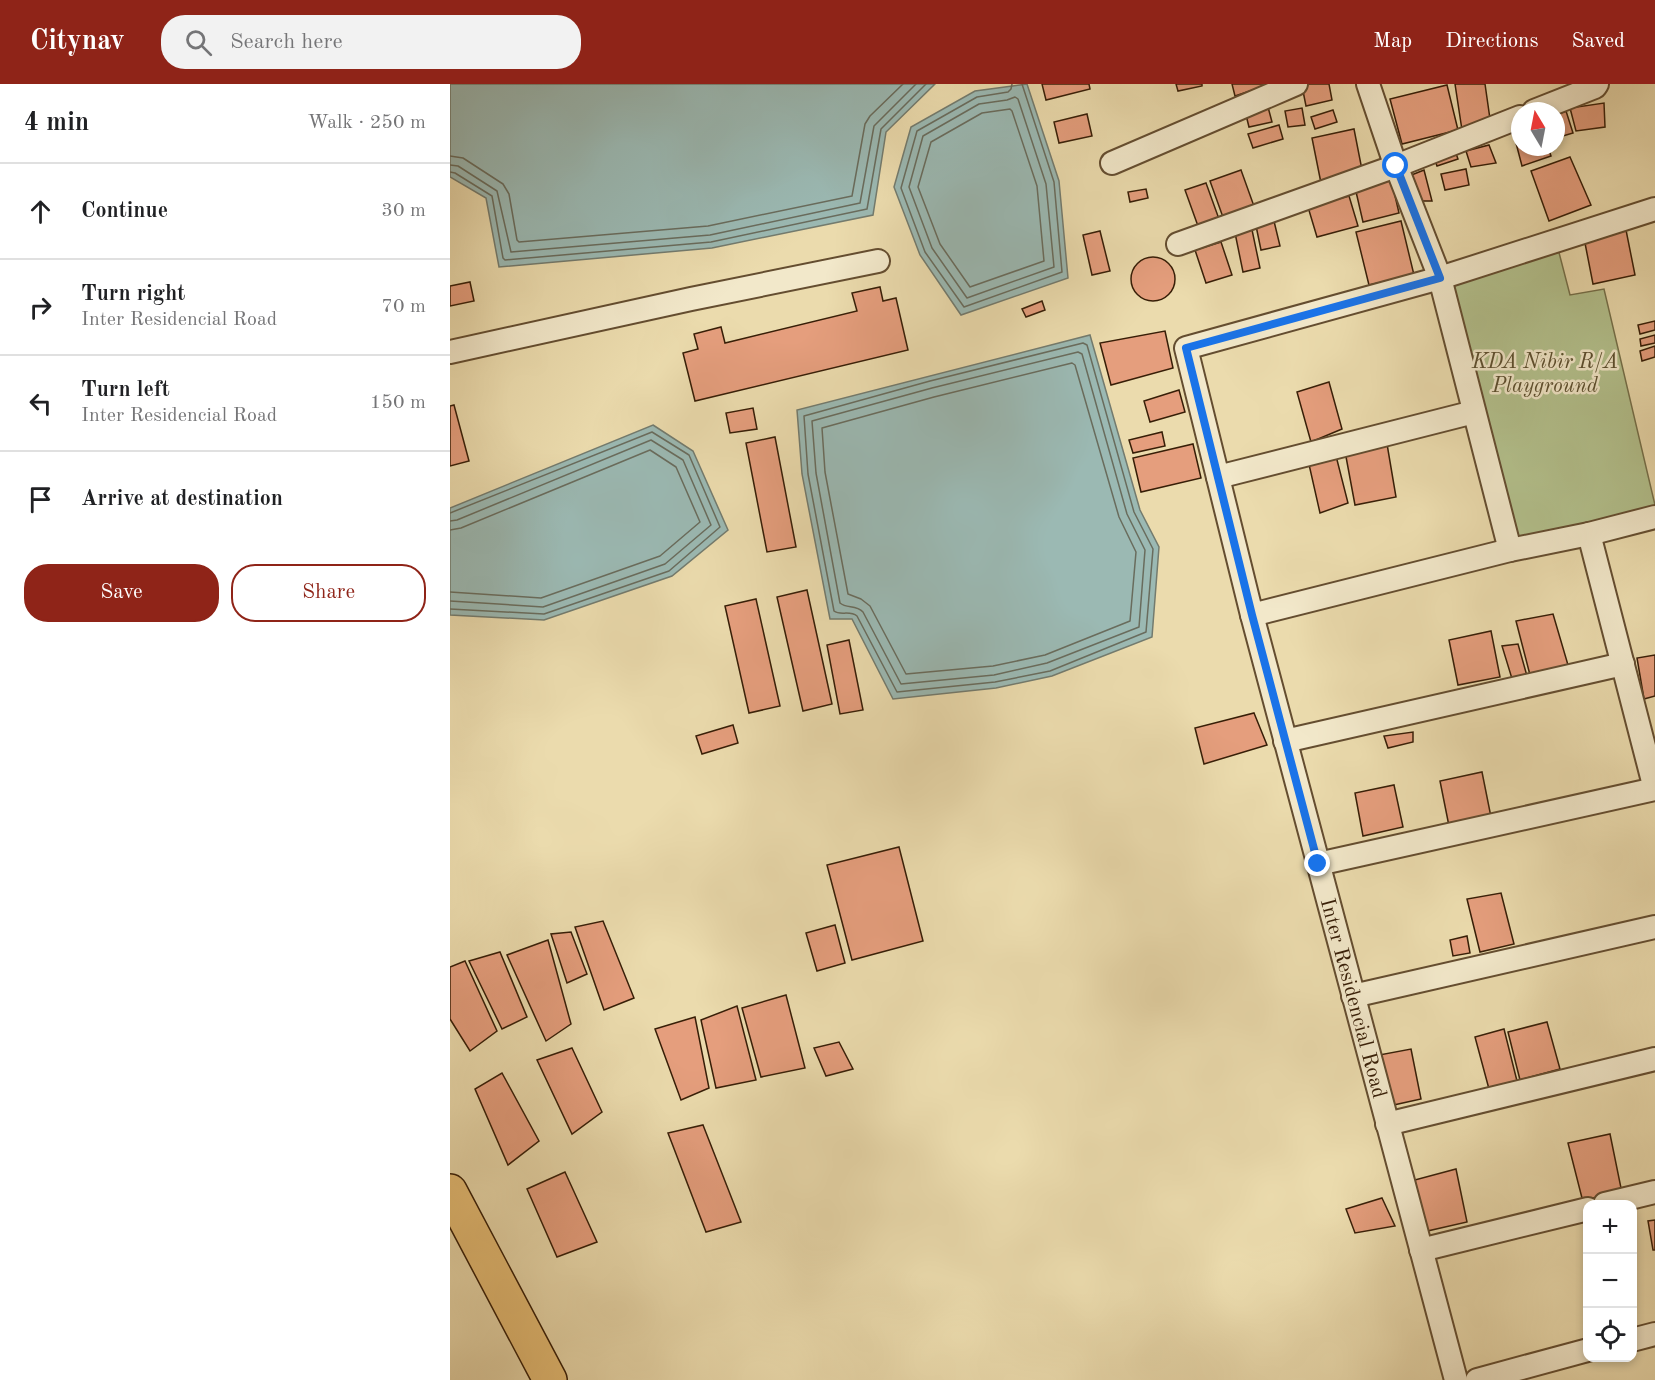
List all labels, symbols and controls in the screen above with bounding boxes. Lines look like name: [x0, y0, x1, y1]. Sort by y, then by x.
search box: [161, 15, 581, 69]
icon: search: [182, 26, 215, 59]
text: Citynav: [30, 28, 125, 56]
text: Search here: [230, 31, 343, 53]
text: Map: [1373, 31, 1412, 52]
text: Directions: [1445, 31, 1539, 52]
text: Saved: [1572, 31, 1625, 52]
north arrow: [1511, 102, 1565, 156]
text: 4 min: [24, 110, 89, 136]
text: Walk · 250 m: [307, 113, 426, 133]
route start: [1382, 152, 1408, 178]
icon: ahead: [24, 195, 57, 228]
text: Continue: [81, 200, 168, 222]
text: 30 m: [381, 201, 426, 221]
text: Turn right: [81, 283, 185, 305]
icon: right: [24, 291, 57, 324]
text: 70 m: [381, 297, 426, 317]
text: Inter Residencial Road: [81, 310, 277, 330]
park label: KDA Nibir R/A Playground: [1471, 352, 1618, 397]
text: Turn left: [81, 379, 170, 401]
icon: left: [24, 387, 57, 420]
text: 150 m: [370, 393, 426, 413]
text: Inter Residencial Road: [81, 406, 277, 426]
icon: arrive: [24, 483, 57, 516]
text: Arrive at destination: [81, 488, 283, 510]
button: Save: [24, 564, 219, 622]
button: Share: [231, 564, 426, 622]
route end: [1304, 850, 1330, 876]
street label: Inter Residencial Road: [1316, 896, 1389, 1101]
map controls: [1583, 1200, 1637, 1362]
button: +: [1583, 1200, 1637, 1254]
button: −: [1583, 1254, 1637, 1308]
button: locate: [1583, 1308, 1637, 1362]

